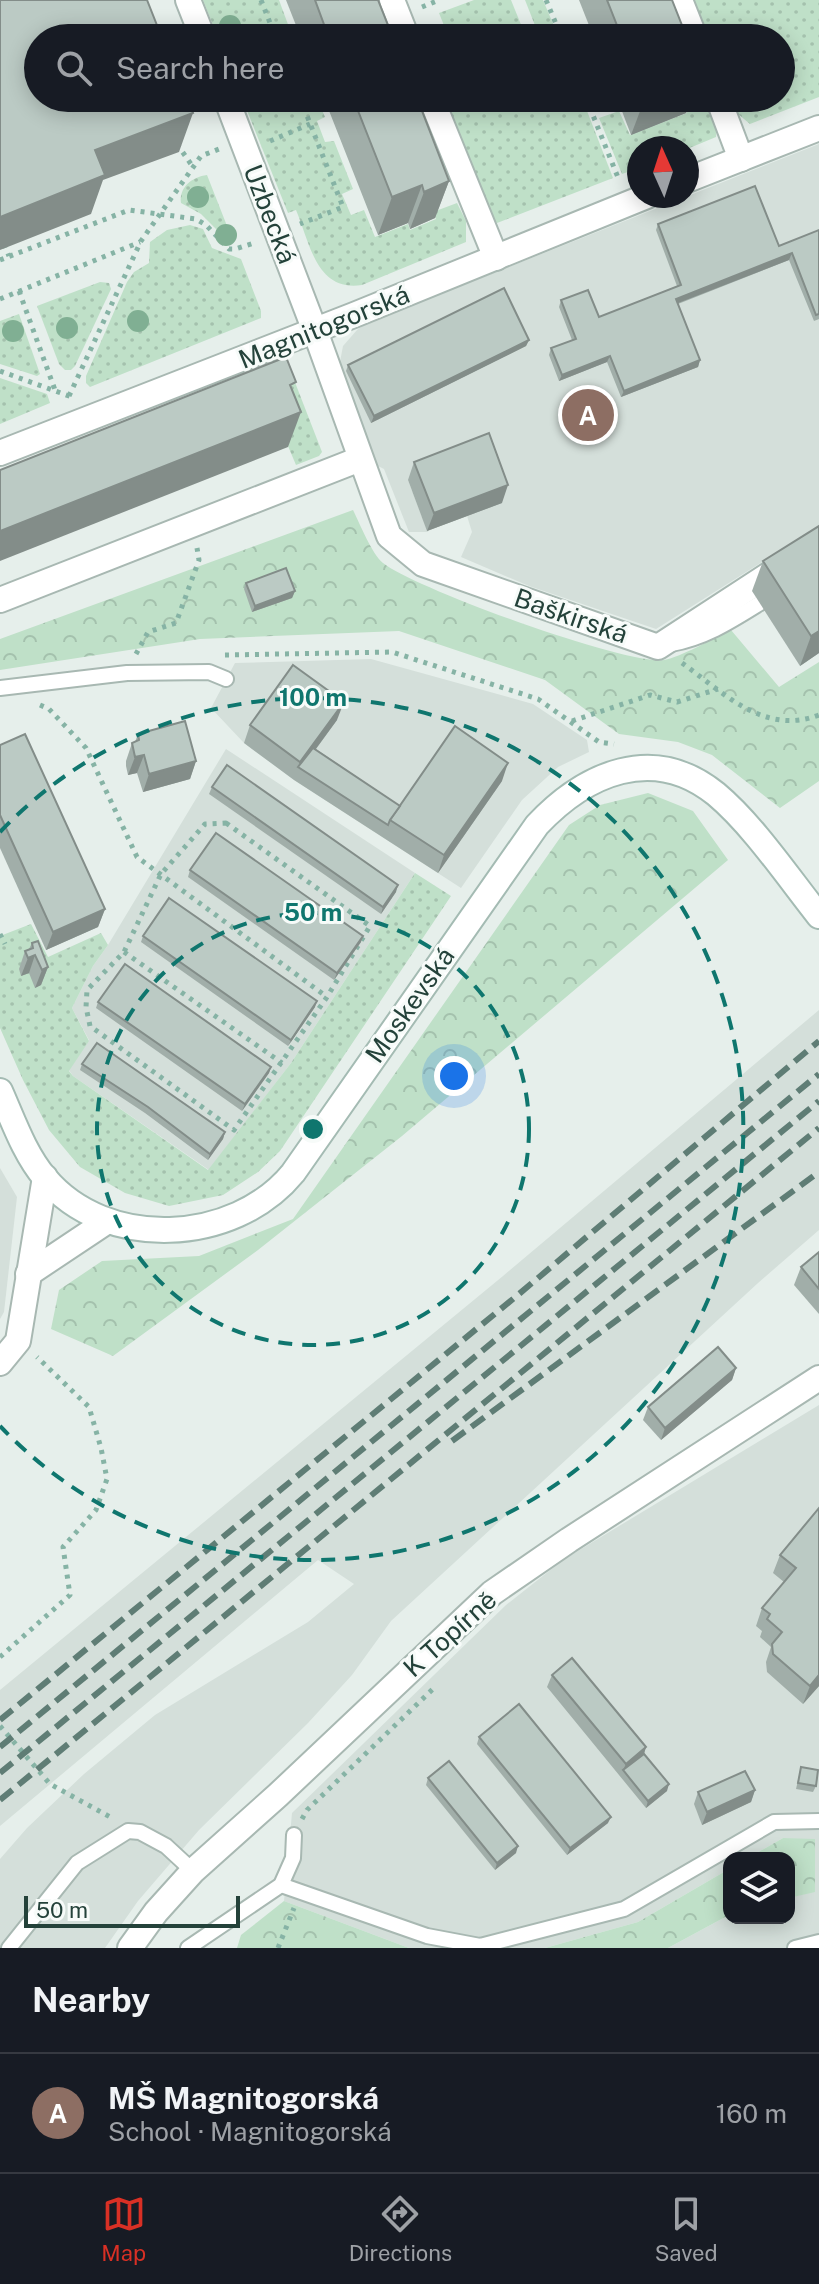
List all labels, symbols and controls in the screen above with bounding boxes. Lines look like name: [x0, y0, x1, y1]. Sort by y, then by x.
search box: [24, 24, 795, 112]
icon: search: [52, 46, 96, 90]
text: Search here: [116, 50, 284, 86]
north arrow: [627, 136, 699, 208]
street label: Uzbecká: [237, 160, 303, 268]
street label: Magnitogorská: [234, 278, 414, 375]
pin: A: [562, 385, 614, 445]
street label: Baškirská: [510, 582, 632, 649]
text: 100 m: [279, 683, 347, 711]
text: 50 m: [284, 898, 342, 926]
street label: Moskevská: [359, 941, 461, 1068]
your location: [434, 1056, 474, 1096]
centre of rings: [299, 1115, 327, 1143]
street label: K Topírně: [397, 1584, 502, 1683]
map controls: [723, 1852, 795, 1924]
button: layers: [723, 1852, 795, 1924]
scale bar: [24, 1892, 240, 1928]
text: 50 m: [36, 1897, 88, 1923]
text: Nearby: [32, 1980, 150, 2020]
text: MŠ Magnitogorská: [108, 2080, 379, 2116]
text: A: [49, 2098, 67, 2129]
text: 160 m: [716, 2098, 787, 2129]
text: School · Magnitogorská: [108, 2116, 392, 2147]
tab: Map: [101, 2192, 146, 2266]
tab: Directions: [349, 2192, 452, 2266]
tab: Saved: [655, 2192, 718, 2266]

